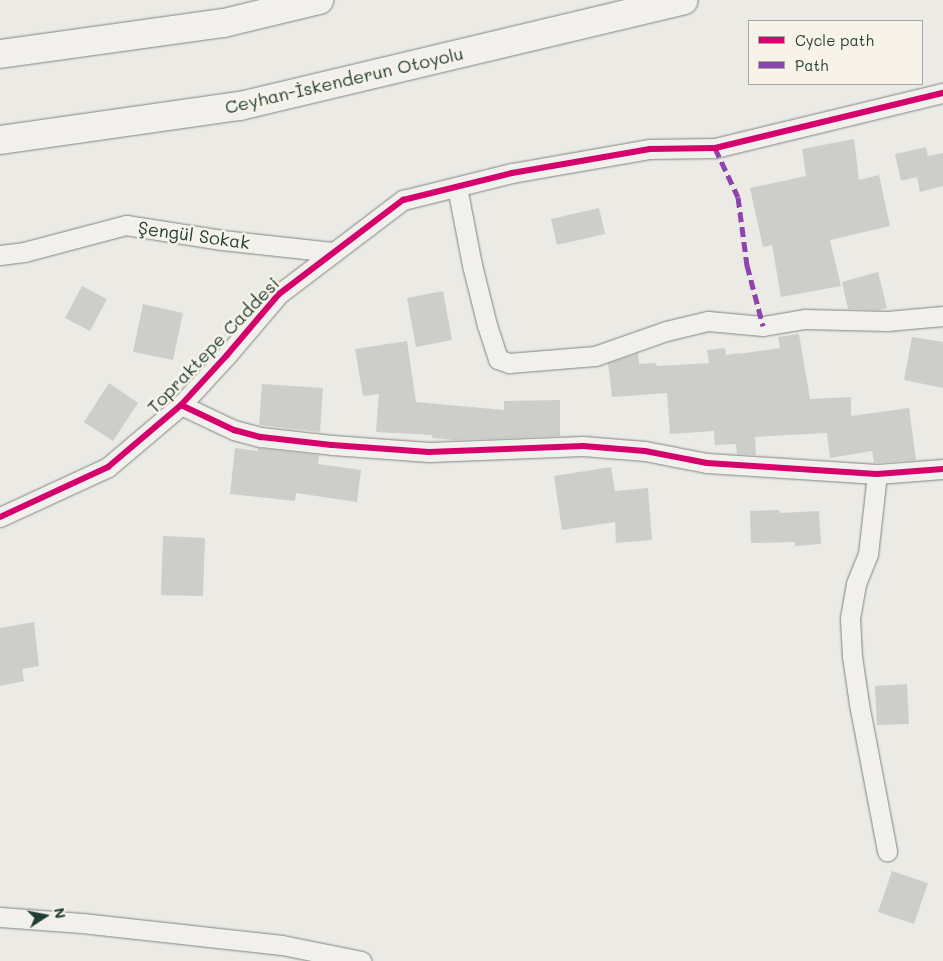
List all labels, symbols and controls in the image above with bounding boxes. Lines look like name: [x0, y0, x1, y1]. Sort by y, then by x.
legend: [748, 20, 923, 85]
text: Cycle path: [795, 30, 874, 50]
street label: Ceyhan-İskenderun Otoyolu: [223, 42, 465, 118]
text: Path: [795, 55, 829, 75]
street label: Şengül Sokak: [137, 216, 251, 254]
street label: Topraktepe Caddesi: [142, 272, 284, 418]
north arrow: [20, 891, 70, 941]
text: N: [50, 906, 71, 920]

